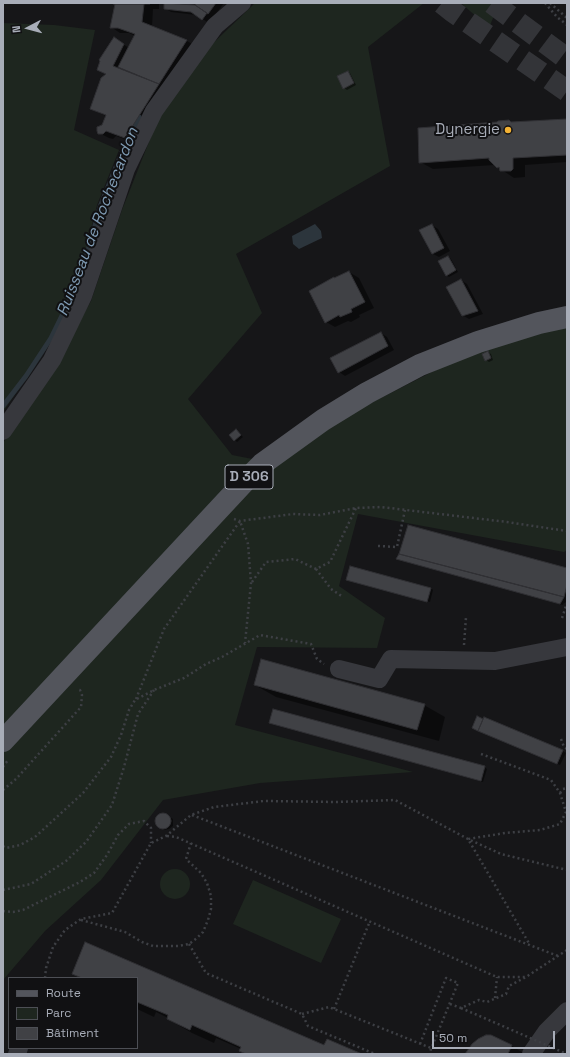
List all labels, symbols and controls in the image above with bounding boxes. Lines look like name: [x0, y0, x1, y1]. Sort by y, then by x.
north arrow: [8, 8, 48, 48]
text: N: [9, 25, 23, 34]
place label: Dynergie: [435, 121, 500, 139]
water label: Ruisseau de Rochecardon: [53, 125, 143, 319]
marker: Dynergie: [503, 125, 513, 135]
road number: D 306: [225, 465, 273, 489]
legend: [8, 977, 138, 1049]
text: Route: [46, 985, 81, 1001]
text: Parc: [46, 1005, 71, 1021]
scale bar: [434, 1023, 557, 1049]
text: Bâtiment: [46, 1025, 99, 1041]
text: 50 m: [439, 1030, 467, 1046]

